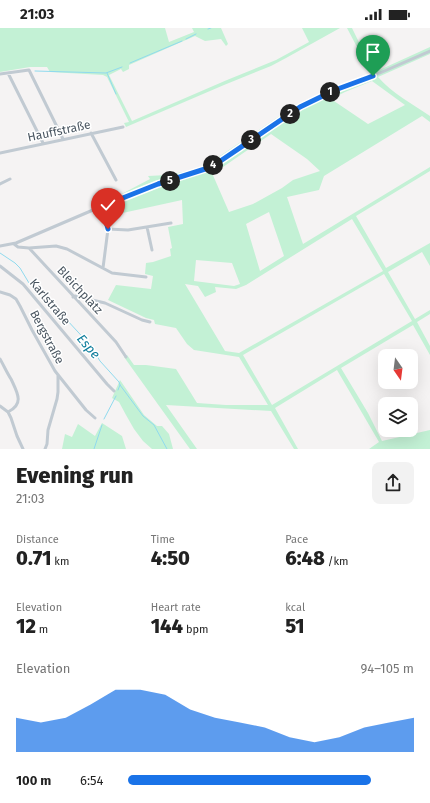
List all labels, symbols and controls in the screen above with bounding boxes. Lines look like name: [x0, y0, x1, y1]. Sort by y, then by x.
text: 21:03: [20, 5, 54, 23]
pin: [356, 35, 390, 76]
icon: arrive: [362, 41, 384, 63]
pin: 1: [320, 82, 340, 102]
text: 1: [327, 85, 333, 98]
pin: 2: [280, 104, 300, 124]
text: 2: [287, 107, 293, 120]
street label: Hauffstraße: [26, 117, 92, 145]
pin: 3: [241, 130, 261, 150]
text: 3: [248, 133, 254, 146]
pin: 4: [203, 155, 223, 175]
text: 4: [210, 158, 216, 171]
pin: 5: [160, 171, 180, 191]
text: 5: [167, 174, 173, 187]
pin: [91, 188, 125, 229]
icon: check: [97, 194, 119, 216]
street label: Bleichplatz: [54, 263, 106, 317]
street label: Karlstraße: [27, 276, 73, 328]
street label: Bergstraße: [27, 308, 67, 366]
water label: Espe: [74, 331, 103, 362]
north arrow: [378, 349, 418, 389]
map controls: [378, 349, 418, 437]
button: layers: [378, 397, 418, 437]
text: Evening run: [16, 462, 133, 489]
button: share: [372, 462, 414, 504]
text: 21:03: [16, 491, 44, 506]
text: Distance: [16, 533, 59, 546]
text: Time: [151, 533, 175, 546]
text: Pace: [285, 533, 308, 546]
text: 0.71: [16, 546, 51, 570]
text: 4:50: [151, 546, 190, 570]
text: 6:48: [285, 546, 325, 570]
text: km: [51, 555, 69, 568]
text: /km: [325, 555, 349, 568]
text: Elevation: [16, 601, 62, 614]
text: Heart rate: [151, 601, 201, 614]
text: kcal: [285, 601, 305, 614]
text: 12: [16, 614, 36, 638]
text: 144: [151, 614, 183, 638]
text: 51: [285, 614, 305, 638]
text: m: [36, 623, 48, 636]
text: bpm: [183, 623, 209, 636]
text: Elevation: [16, 661, 70, 676]
text: 94–105 m: [361, 661, 414, 676]
text: 100 m: [16, 773, 51, 788]
text: 6:54: [80, 773, 104, 788]

